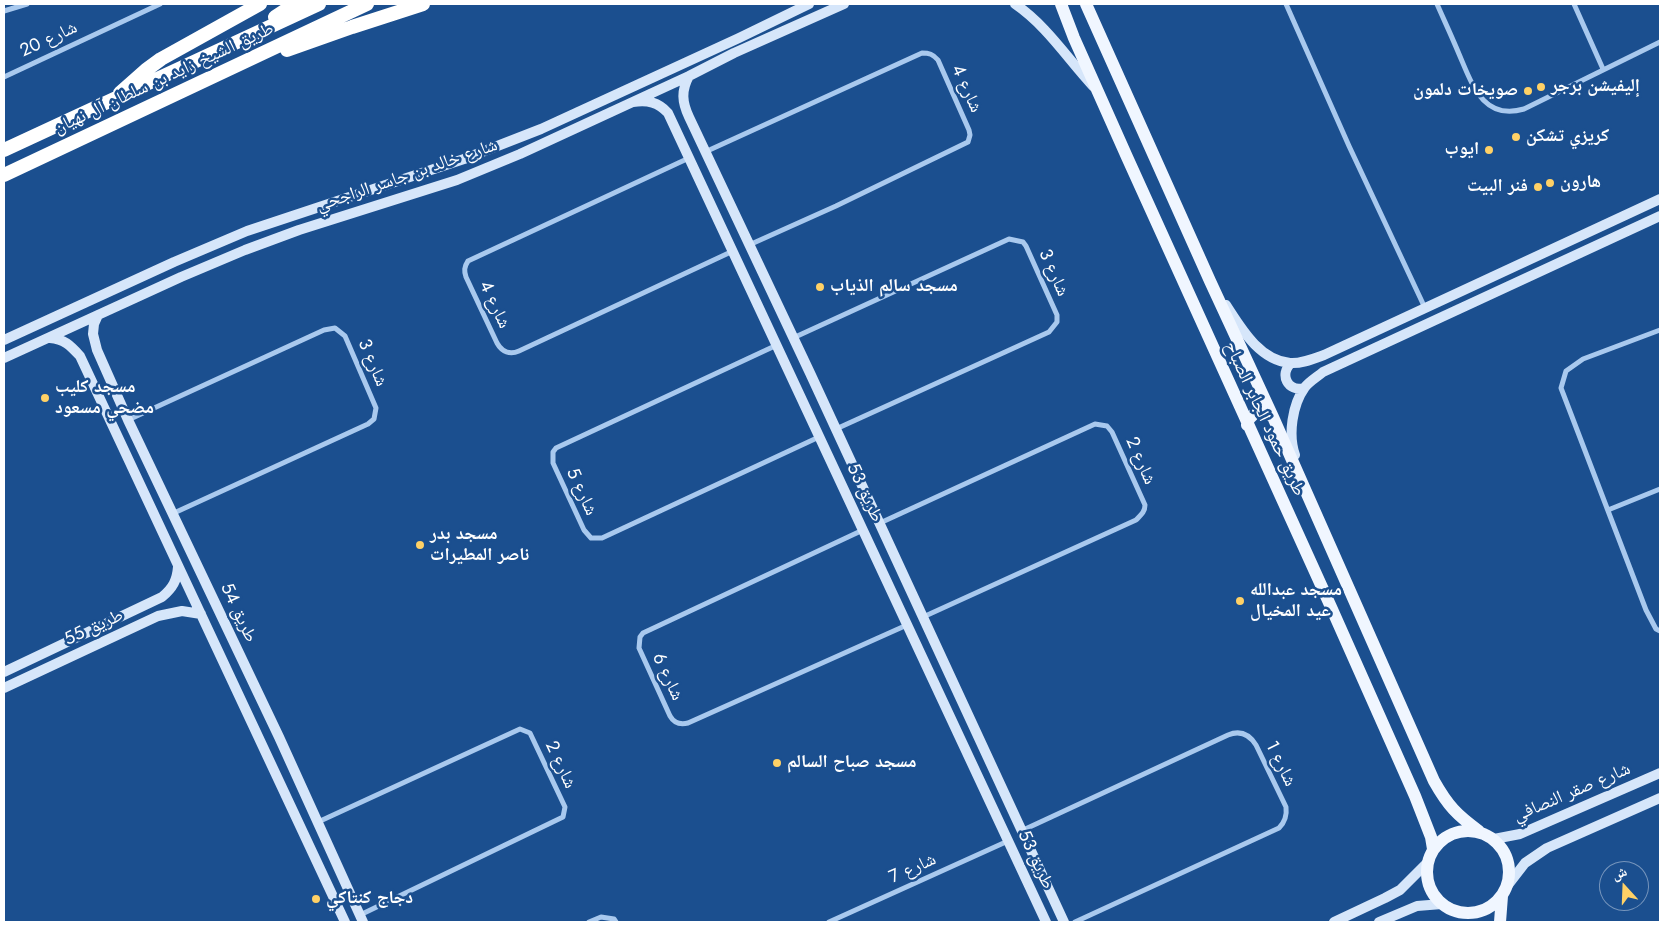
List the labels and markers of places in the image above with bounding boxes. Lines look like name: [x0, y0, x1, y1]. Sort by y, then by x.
place label: إليفيشن برجر: [1551, 76, 1640, 98]
place label: صويخات دلمون: [1413, 80, 1518, 102]
marker: إليفيشن برجر: [1535, 81, 1547, 93]
marker: صويخات دلمون: [1522, 85, 1534, 97]
place label: كريزي تشكن: [1526, 126, 1609, 148]
marker: كريزي تشكن: [1510, 131, 1522, 143]
place label: ايوب: [1444, 139, 1479, 161]
marker: ايوب: [1483, 144, 1495, 156]
place label: هارون: [1560, 172, 1601, 194]
place label: فنر البيت: [1467, 176, 1528, 198]
marker: هارون: [1544, 177, 1556, 189]
marker: فنر البيت: [1532, 181, 1544, 193]
place label: مسجد سالم الذياب: [830, 276, 958, 298]
marker: مسجد سالم الذياب: [814, 281, 826, 293]
place label: مسجد كليب مضحي مسعود: [55, 377, 154, 419]
marker: مسجد كليب مضحي مسعود: [39, 392, 51, 404]
place label: مسجد بدر ناصر المطيرات: [430, 524, 529, 566]
marker: مسجد بدر ناصر المطيرات: [414, 539, 426, 551]
place label: مسجد عبدالله عيد المخيال: [1250, 580, 1342, 622]
marker: مسجد عبدالله عيد المخيال: [1234, 595, 1246, 607]
place label: مسجد صباح السالم: [787, 752, 917, 774]
marker: مسجد صباح السالم: [771, 757, 783, 769]
place label: دجاج كنتاكي: [326, 888, 413, 910]
marker: دجاج كنتاكي: [310, 893, 322, 905]

